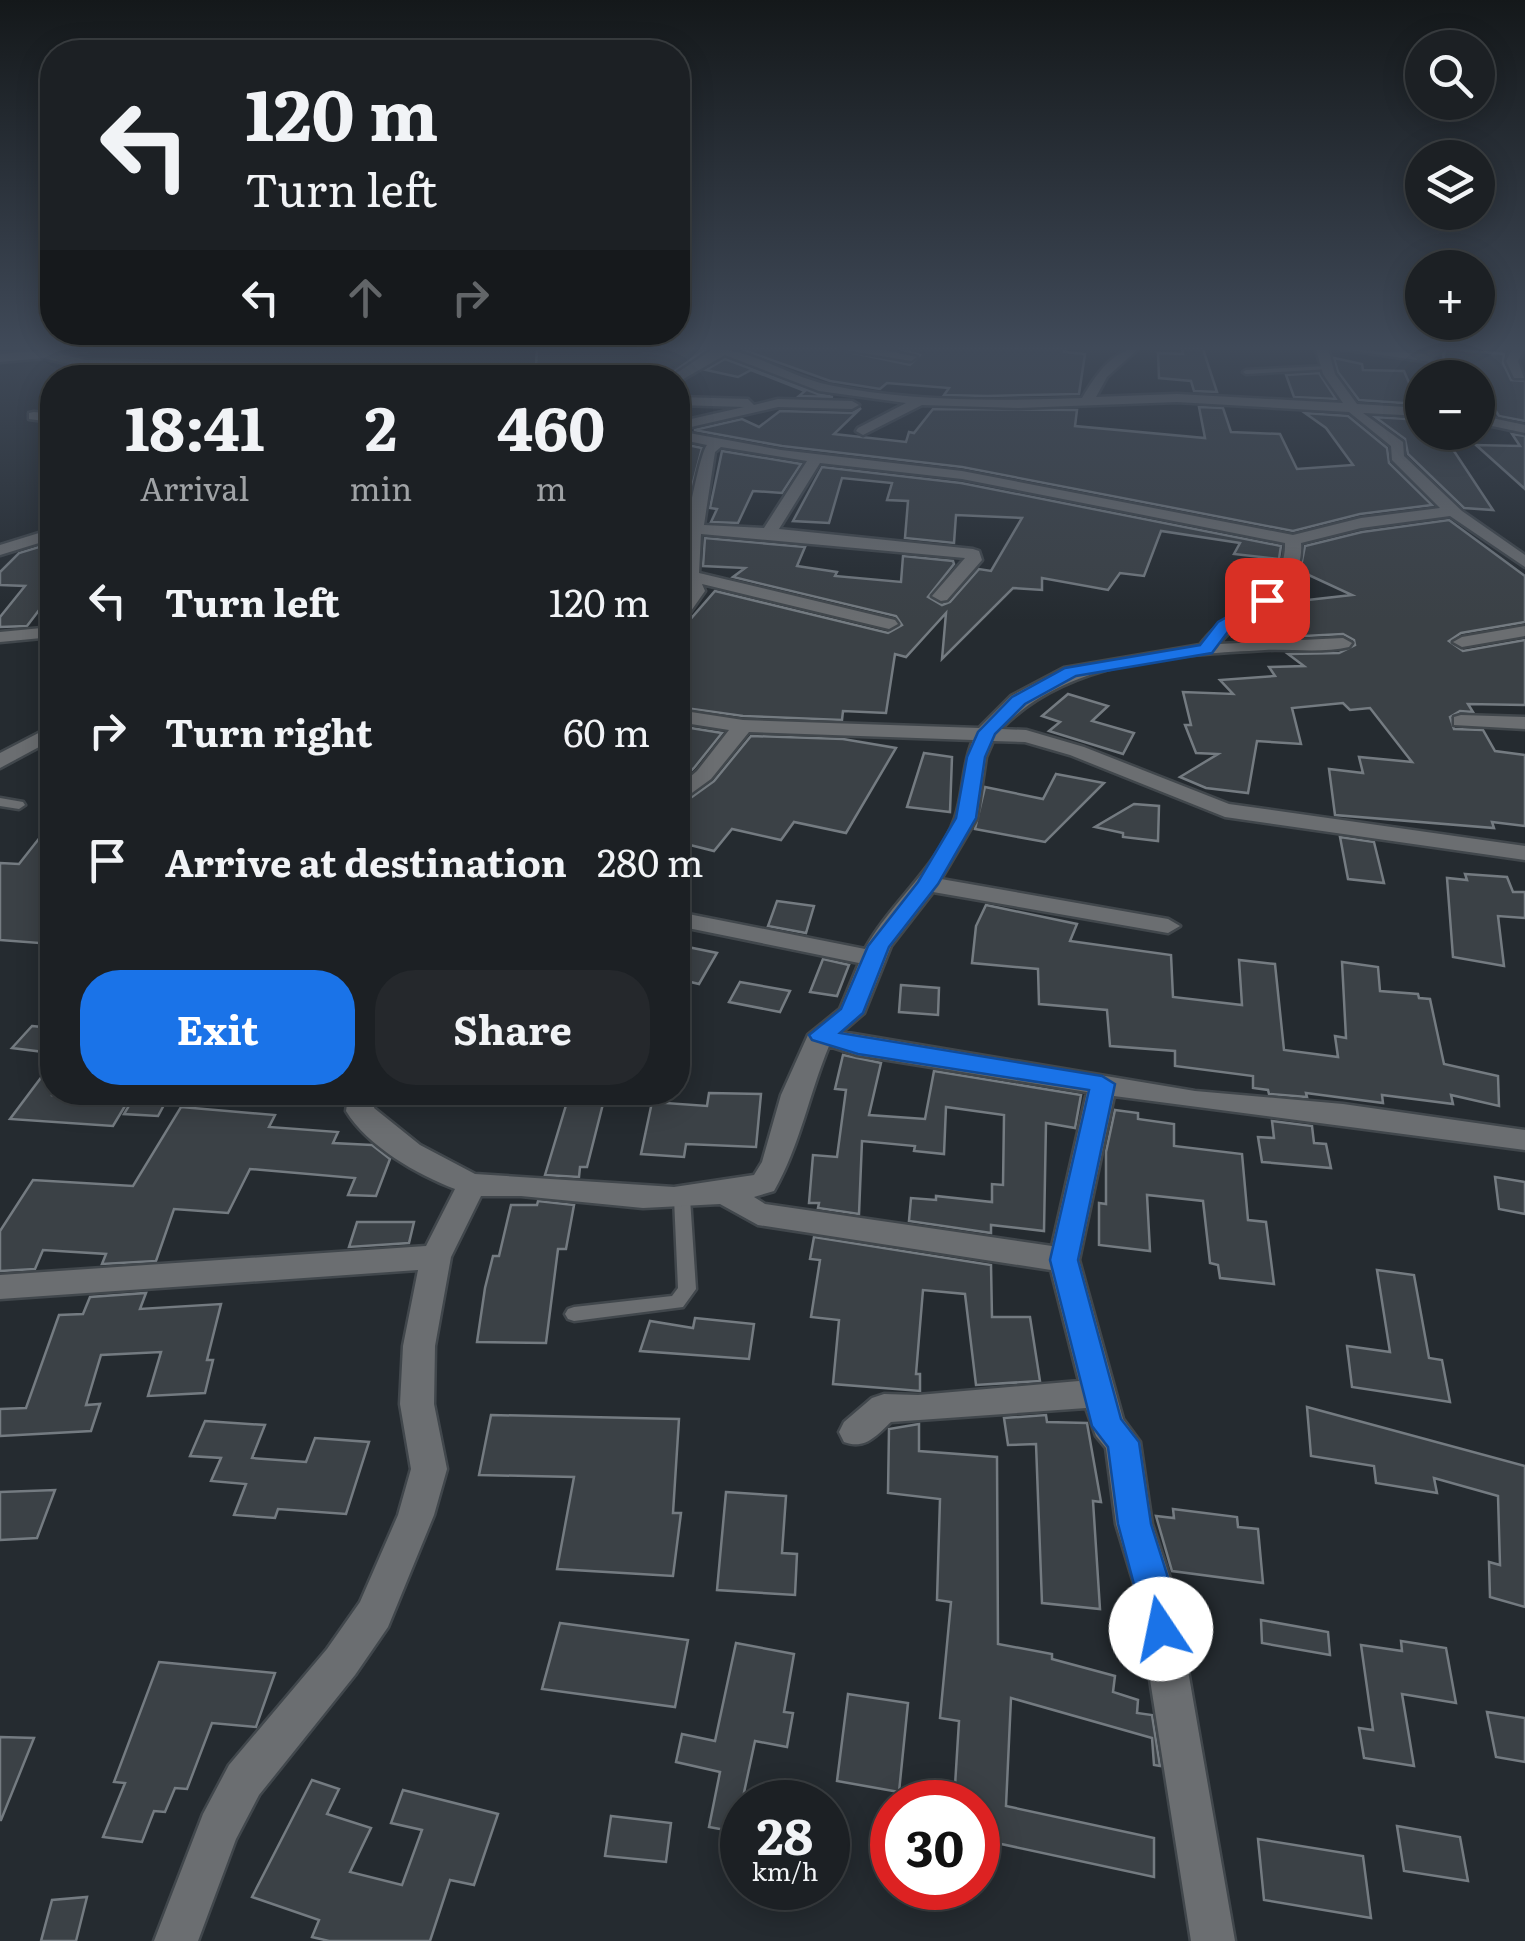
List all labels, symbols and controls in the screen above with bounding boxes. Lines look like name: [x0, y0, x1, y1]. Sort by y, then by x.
map controls: [1405, 30, 1495, 450]
button: search: [1405, 30, 1495, 120]
text: 120 m: [245, 59, 438, 163]
icon: left: [80, 80, 210, 210]
button: layers: [1405, 140, 1495, 230]
text: Turn left: [245, 154, 437, 221]
button: +: [1405, 250, 1495, 340]
icon: left: [233, 270, 288, 325]
icon: ahead: [338, 270, 393, 325]
icon: right: [443, 270, 498, 325]
button: −: [1405, 360, 1495, 450]
text: 18:41: [125, 380, 265, 469]
text: 2: [365, 380, 397, 469]
text: 460: [497, 380, 605, 469]
text: Arrival: [140, 463, 249, 511]
text: min: [349, 463, 412, 511]
text: m: [536, 463, 567, 511]
pin: [1225, 558, 1310, 643]
text: Turn left: [165, 572, 340, 629]
text: 120 m: [549, 572, 650, 629]
icon: left: [80, 573, 135, 628]
icon: arrive: [1240, 573, 1295, 628]
text: Turn right: [165, 702, 372, 759]
text: 60 m: [563, 702, 650, 759]
icon: right: [80, 703, 135, 758]
text: Arrive at destination: [165, 832, 567, 889]
text: 280 m: [597, 832, 704, 889]
icon: arrive: [80, 833, 135, 888]
button: Exit: [80, 970, 355, 1085]
button: Share: [375, 970, 650, 1085]
position arrow: [1109, 1577, 1213, 1681]
speed limit sign: 30: [870, 1780, 1000, 1910]
text: 28: [757, 1796, 813, 1870]
text: km/h: [752, 1852, 818, 1889]

